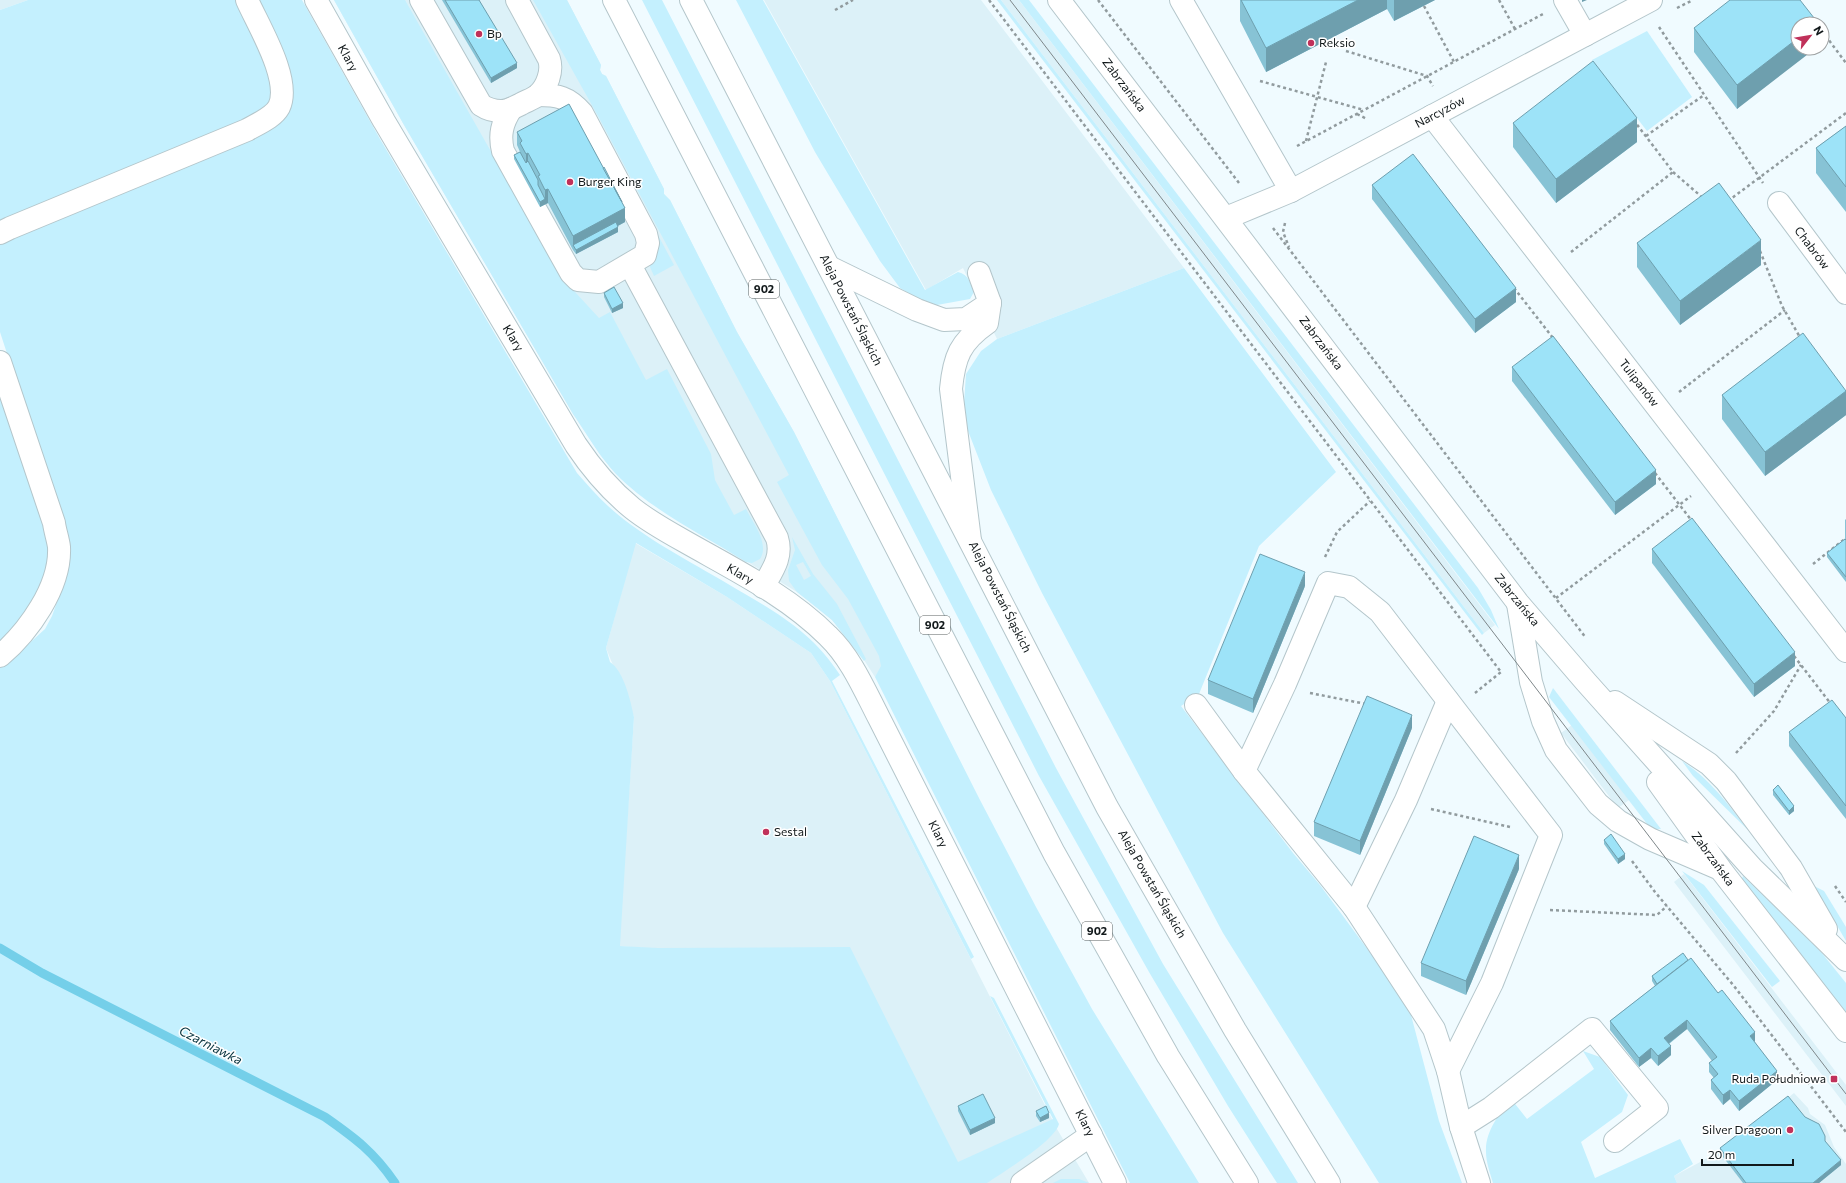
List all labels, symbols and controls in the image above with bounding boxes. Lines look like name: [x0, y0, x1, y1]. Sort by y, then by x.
north arrow: [1790, 16, 1830, 56]
text: N: [1811, 24, 1827, 37]
place label: Bp: [487, 26, 502, 40]
marker: Bp: [474, 29, 484, 39]
place label: Reksio: [1319, 35, 1355, 49]
marker: Reksio: [1306, 38, 1316, 48]
street label: Klary: [336, 42, 362, 73]
street label: Zabrzańska: [1100, 55, 1150, 114]
street label: Narcyzów: [1412, 92, 1467, 130]
place label: Burger King: [578, 174, 642, 188]
marker: Burger King: [565, 177, 575, 187]
street label: Chabrów: [1792, 223, 1834, 272]
street label: Aleja Powstań Śląskich: [818, 251, 886, 368]
road number: 902: [749, 280, 779, 298]
street label: Zabrzańska: [1297, 313, 1347, 372]
street label: Klary: [501, 322, 527, 353]
street label: Tulipanów: [1617, 356, 1663, 409]
street label: Aleja Powstań Śląskich: [967, 538, 1035, 655]
street label: Klary: [725, 560, 756, 586]
street label: Zabrzańska: [1492, 570, 1543, 628]
road number: 902: [920, 616, 950, 634]
street label: Klary: [926, 818, 952, 849]
place label: Sestal: [774, 824, 807, 838]
marker: Sestal: [761, 827, 771, 837]
street label: Aleja Powstań Śląskich: [1116, 827, 1190, 940]
street label: Zabrzańska: [1689, 829, 1738, 888]
road number: 902: [1082, 922, 1112, 940]
water label: Czarniawka: [177, 1022, 245, 1068]
place label: Ruda Południowa: [1731, 1071, 1826, 1085]
marker: Ruda Południowa: [1829, 1074, 1839, 1084]
street label: Klary: [1073, 1107, 1099, 1138]
place label: Silver Dragoon: [1702, 1122, 1782, 1136]
marker: Silver Dragoon: [1785, 1125, 1795, 1135]
scale bar: [1702, 1141, 1793, 1167]
text: 20 m: [1708, 1147, 1735, 1161]

